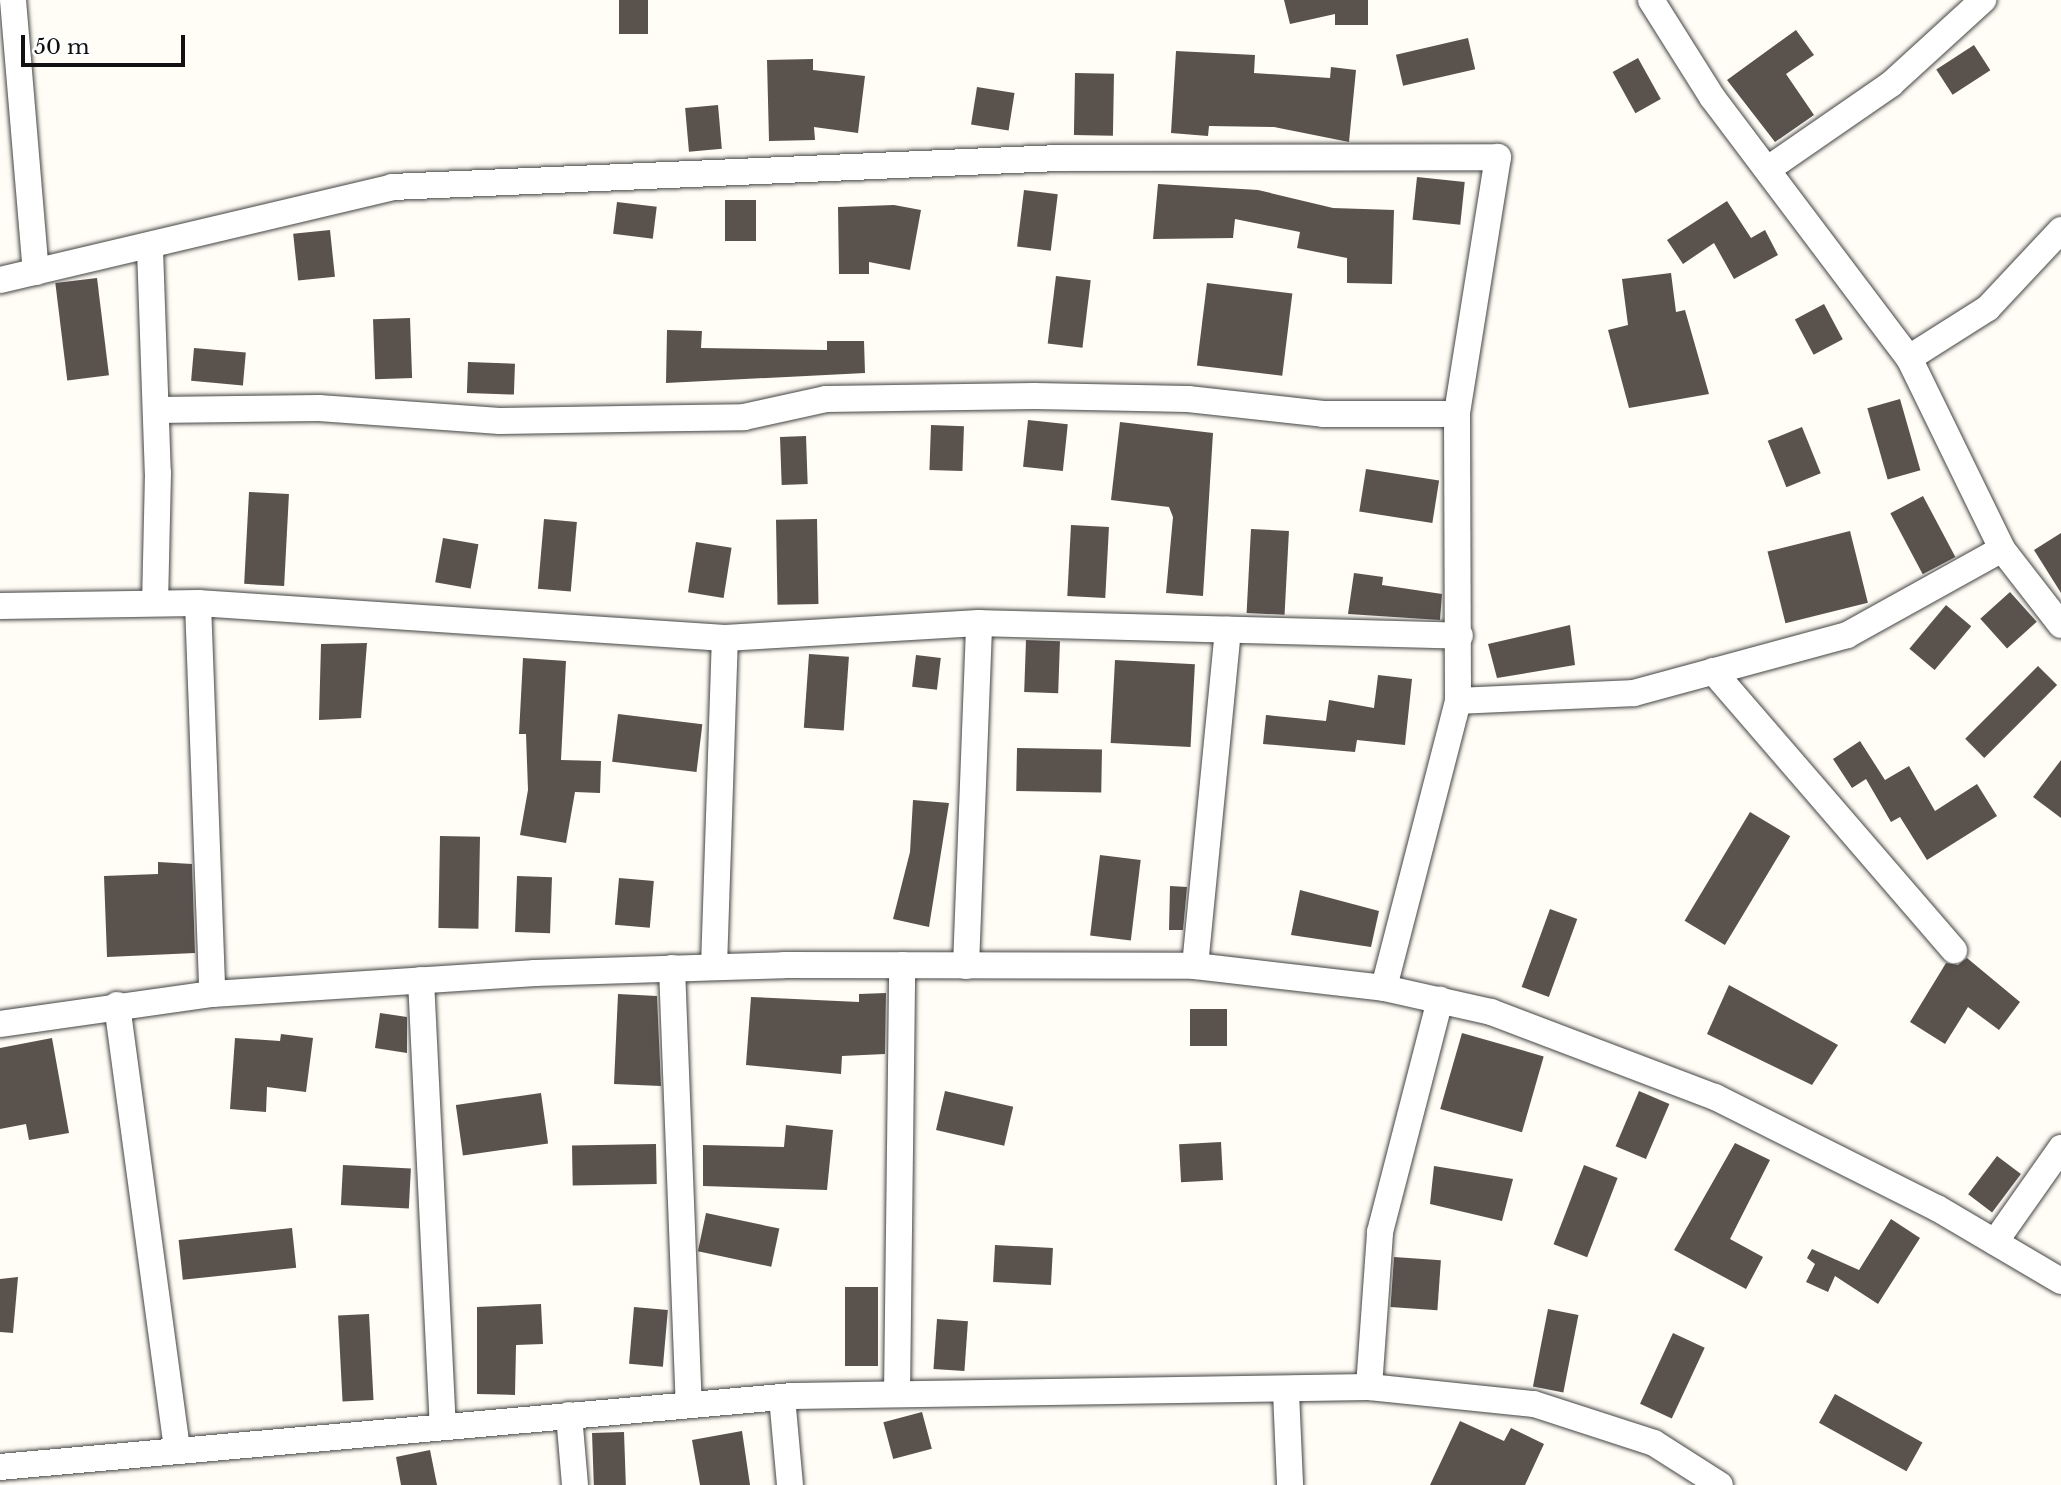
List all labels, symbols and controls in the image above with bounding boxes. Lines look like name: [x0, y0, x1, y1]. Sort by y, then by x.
scale bar: [24, 21, 189, 65]
text: 50 m: [34, 34, 89, 60]

